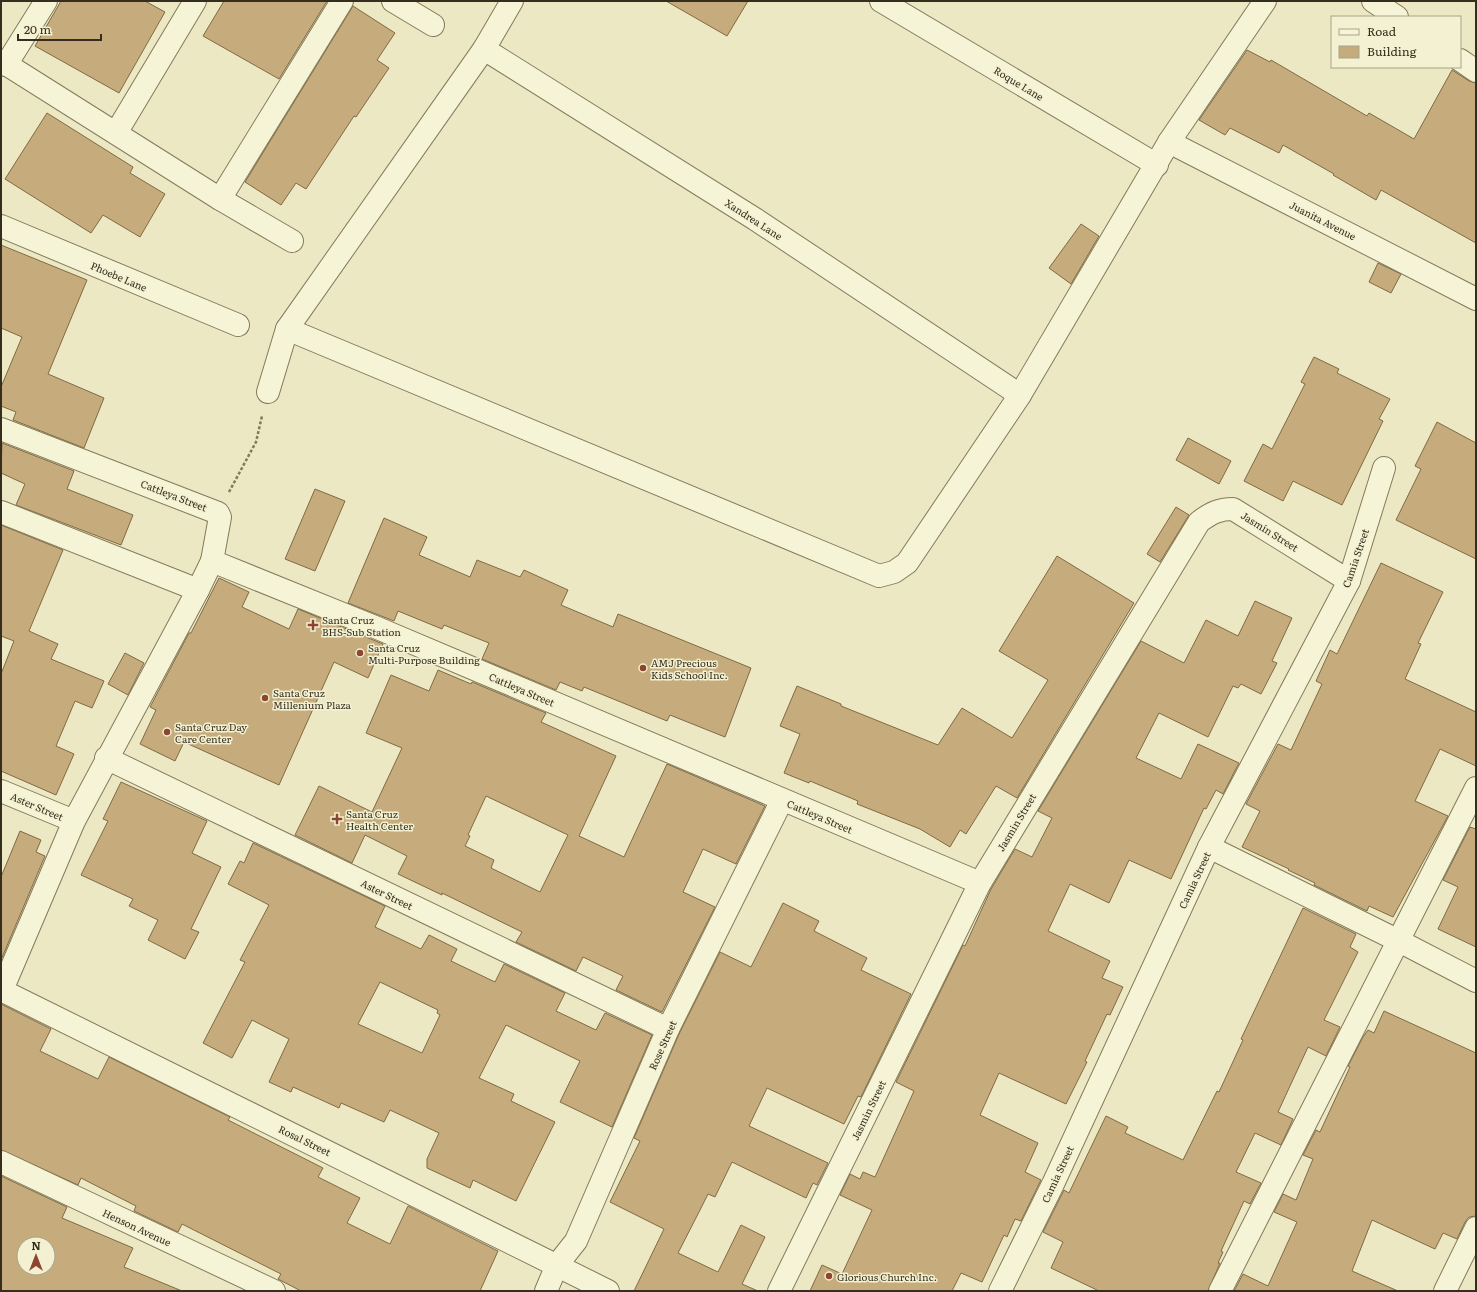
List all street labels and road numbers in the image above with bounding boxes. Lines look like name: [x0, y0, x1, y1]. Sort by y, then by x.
street label: Roque Lane: [991, 62, 1047, 104]
street label: Xandrea Lane: [722, 195, 786, 243]
street label: Juanita Avenue: [1287, 197, 1359, 243]
street label: Phoebe Lane: [88, 257, 150, 295]
street label: Cattleya Street: [139, 475, 209, 515]
street label: Jasmin Street: [1238, 507, 1302, 555]
street label: Camia Street: [1338, 527, 1372, 589]
street label: Cattleya Street: [487, 668, 557, 710]
street label: Aster Street: [8, 788, 66, 824]
street label: Jasmin Street: [993, 790, 1039, 854]
street label: Cattleya Street: [785, 795, 855, 837]
street label: Camia Street: [1174, 849, 1214, 911]
street label: Aster Street: [358, 875, 416, 913]
street label: Rose Street: [644, 1018, 680, 1072]
street label: Jasmin Street: [847, 1077, 889, 1143]
street label: Rosal Street: [276, 1121, 334, 1159]
street label: Camia Street: [1037, 1143, 1077, 1205]
street label: Henson Avenue: [100, 1205, 174, 1249]

